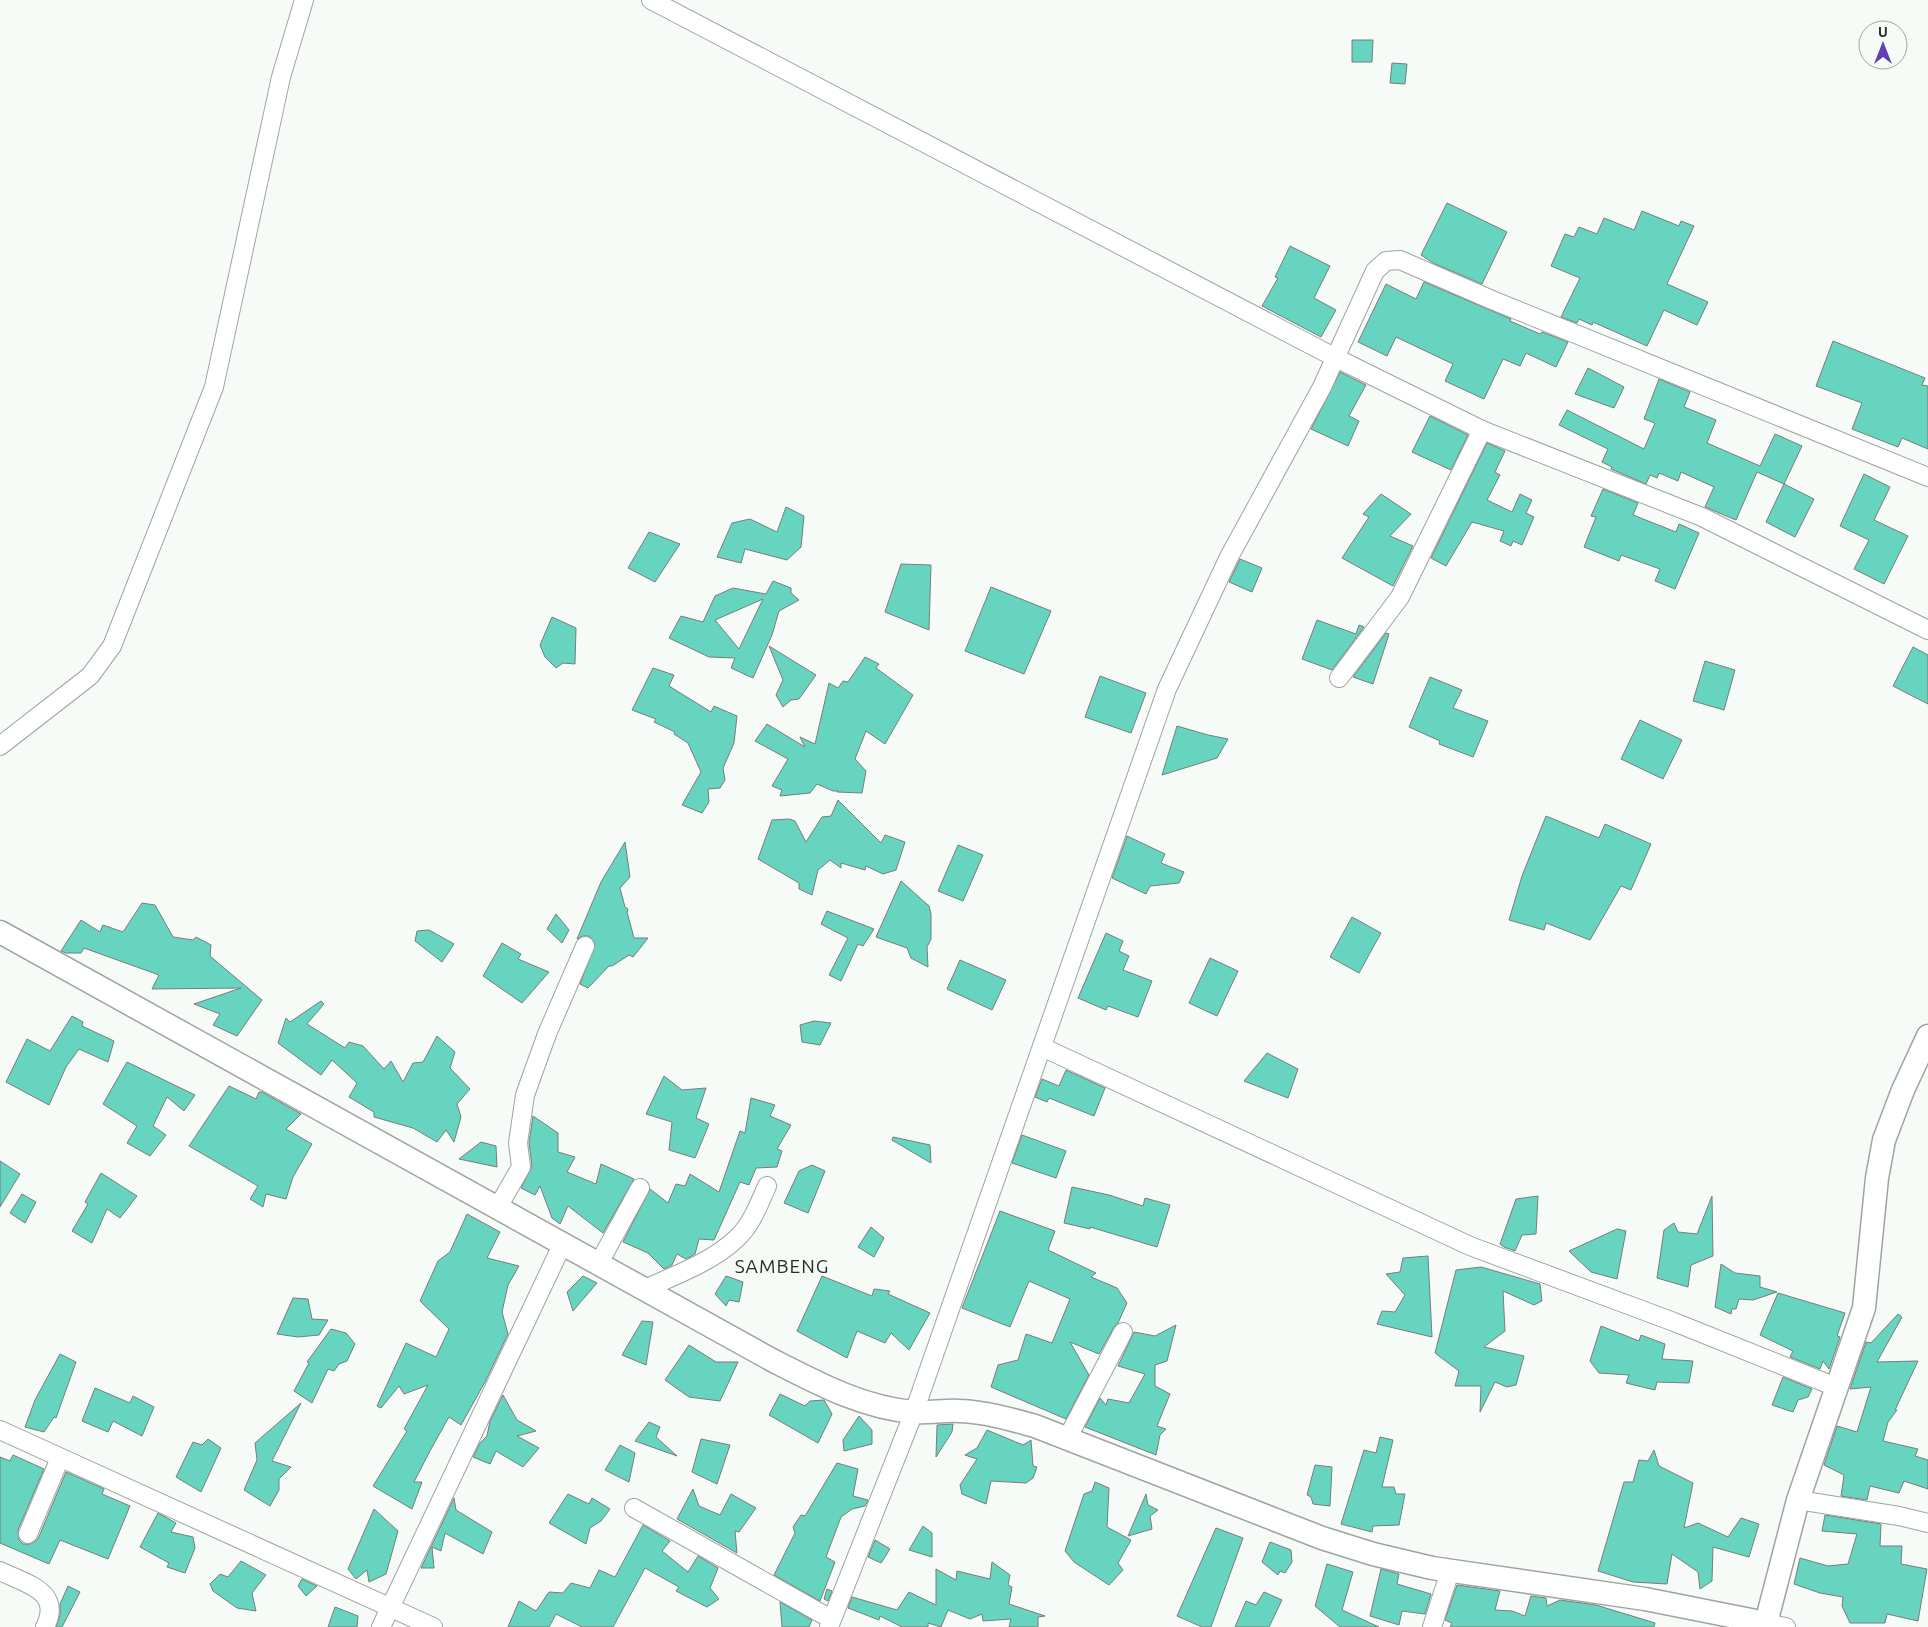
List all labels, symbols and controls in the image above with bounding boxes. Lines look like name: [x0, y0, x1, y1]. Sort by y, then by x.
north arrow: [1858, 20, 1908, 70]
text: U: [1878, 24, 1888, 40]
district label: SAMBENG: [735, 1255, 829, 1277]

